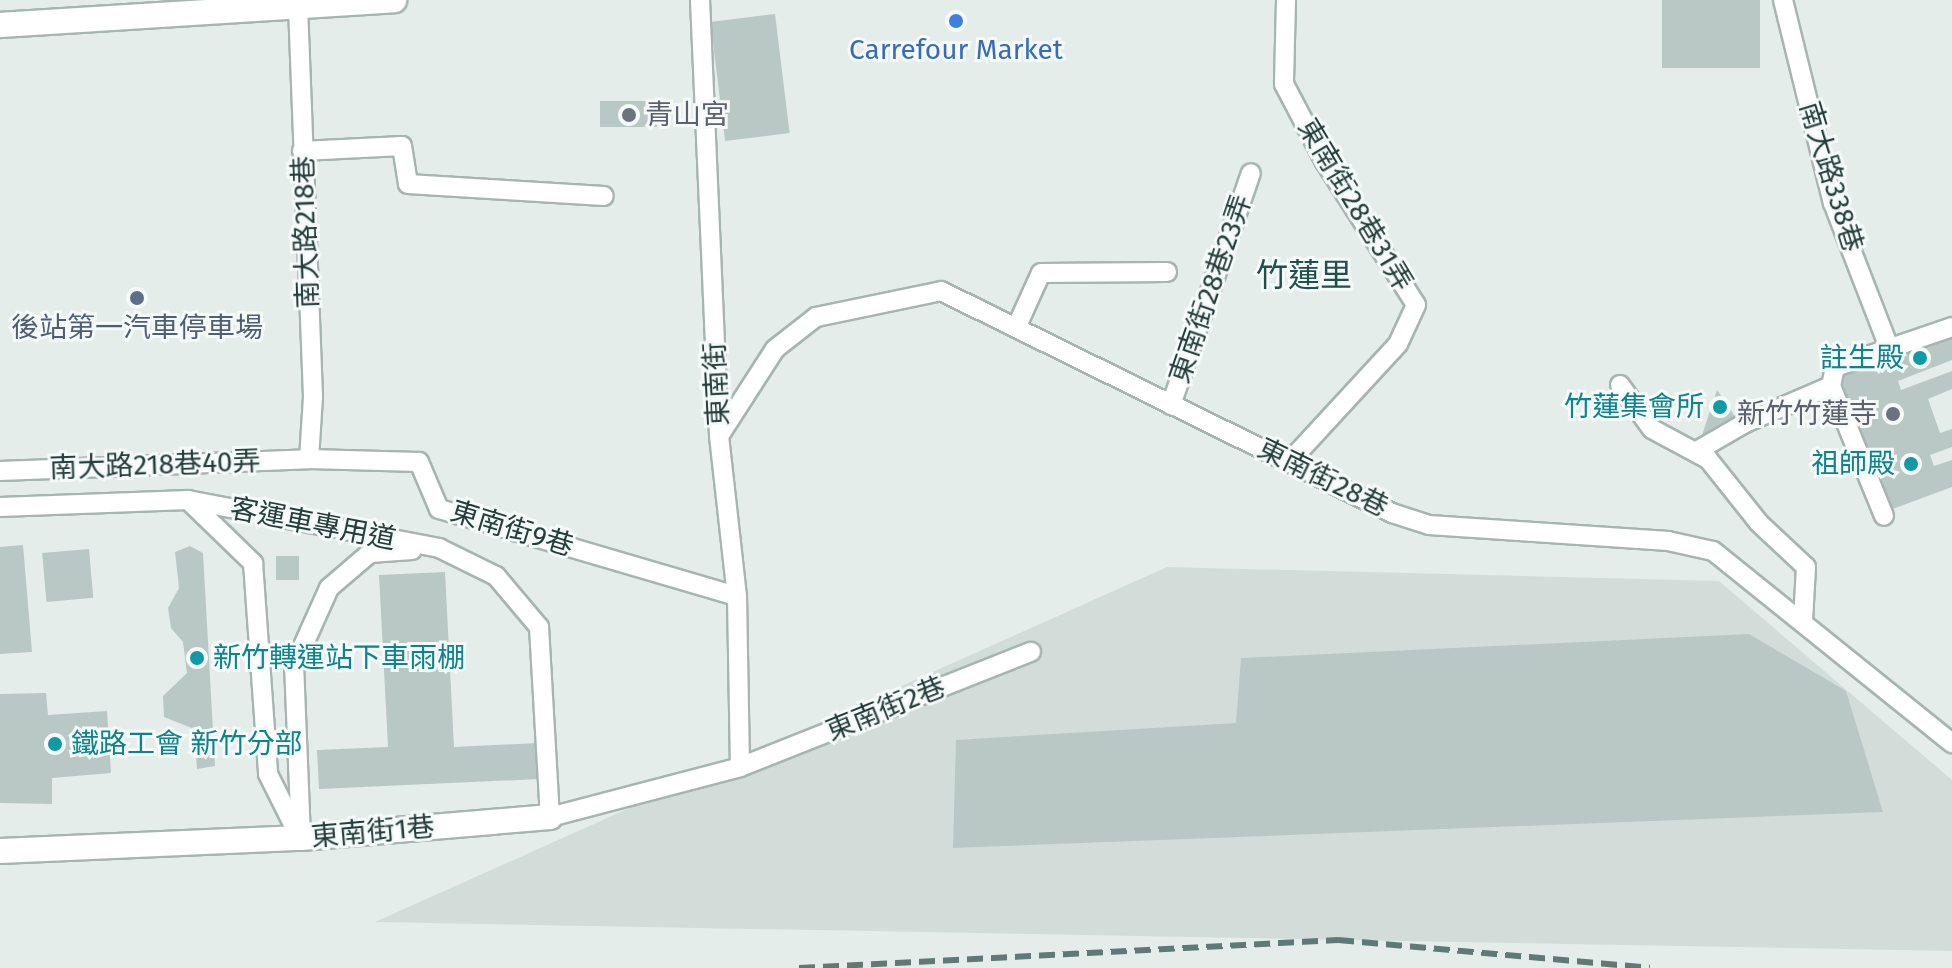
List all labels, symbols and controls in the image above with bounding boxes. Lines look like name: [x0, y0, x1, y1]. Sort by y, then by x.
marker: Carrefour Market: [947, 12, 965, 30]
place label: Carrefour Market: [849, 33, 1063, 67]
place label: 青山宮: [645, 98, 729, 132]
street label: 南大路338巷: [1792, 98, 1870, 256]
marker: 青山宮: [620, 106, 638, 124]
street label: 東南街28巷31弄: [1290, 113, 1420, 297]
street label: 南大路218巷: [287, 155, 325, 309]
street label: 東南街28巷23弄: [1163, 190, 1259, 388]
district label: 竹蓮里: [1256, 256, 1352, 294]
marker: 後站第一汽車停車場: [128, 289, 146, 307]
place label: 後站第一汽車停車場: [11, 311, 263, 345]
street label: 東南街: [698, 341, 736, 427]
place label: 註生殿: [1820, 341, 1904, 375]
marker: 註生殿: [1911, 349, 1929, 367]
place label: 竹蓮集會所: [1564, 390, 1704, 424]
place label: 新竹竹蓮寺: [1737, 397, 1877, 431]
marker: 竹蓮集會所: [1711, 398, 1729, 416]
marker: 新竹竹蓮寺: [1884, 405, 1902, 423]
street label: 東南街28巷: [1252, 432, 1394, 524]
street label: 南大路218巷40弄: [49, 445, 261, 485]
place label: 祖師殿: [1811, 447, 1895, 481]
marker: 祖師殿: [1902, 455, 1920, 473]
street label: 客運車專用道: [227, 491, 399, 557]
street label: 東南街9巷: [447, 494, 577, 564]
place label: 新竹轉運站下車雨棚: [213, 641, 465, 675]
marker: 新竹轉運站下車雨棚: [188, 649, 206, 667]
street label: 東南街2巷: [821, 670, 951, 748]
place label: 鐵路工會 新竹分部: [71, 727, 302, 761]
marker: 鐵路工會 新竹分部: [46, 735, 64, 753]
street label: 東南街1巷: [310, 810, 436, 854]

